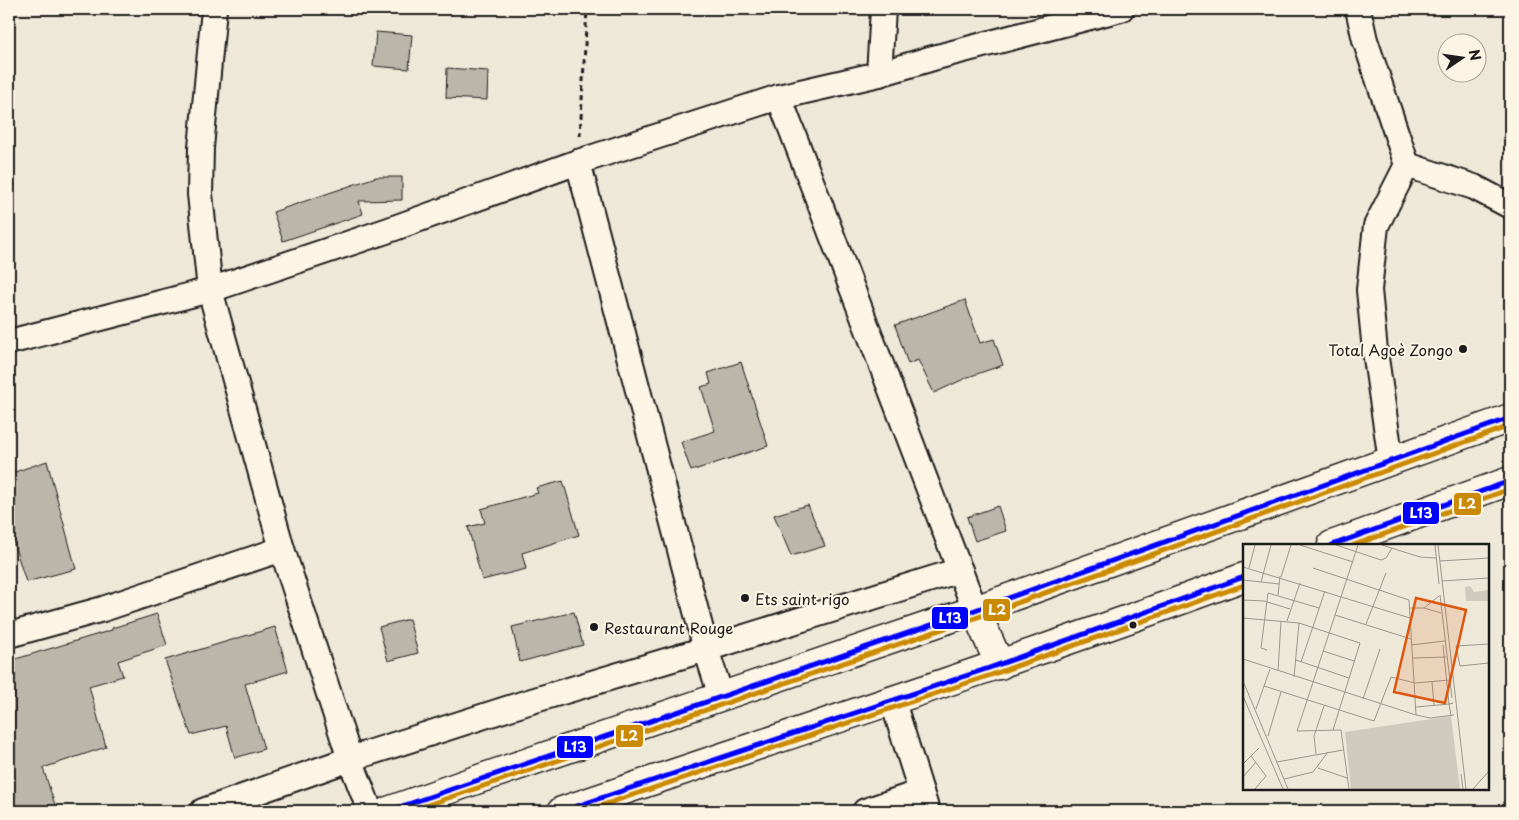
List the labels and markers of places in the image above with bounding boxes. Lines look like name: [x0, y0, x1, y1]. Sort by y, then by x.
place label: Total Agoè Zongo: [1328, 338, 1453, 361]
marker: Total Agoè Zongo: [1457, 343, 1469, 355]
place label: Ets saint rigo: [755, 587, 849, 610]
marker: Ets saint rigo: [739, 592, 751, 604]
place label: Restaurant Rouge: [604, 616, 733, 639]
unlabelled marker: [1128, 620, 1138, 630]
marker: Restaurant Rouge: [588, 621, 600, 633]

